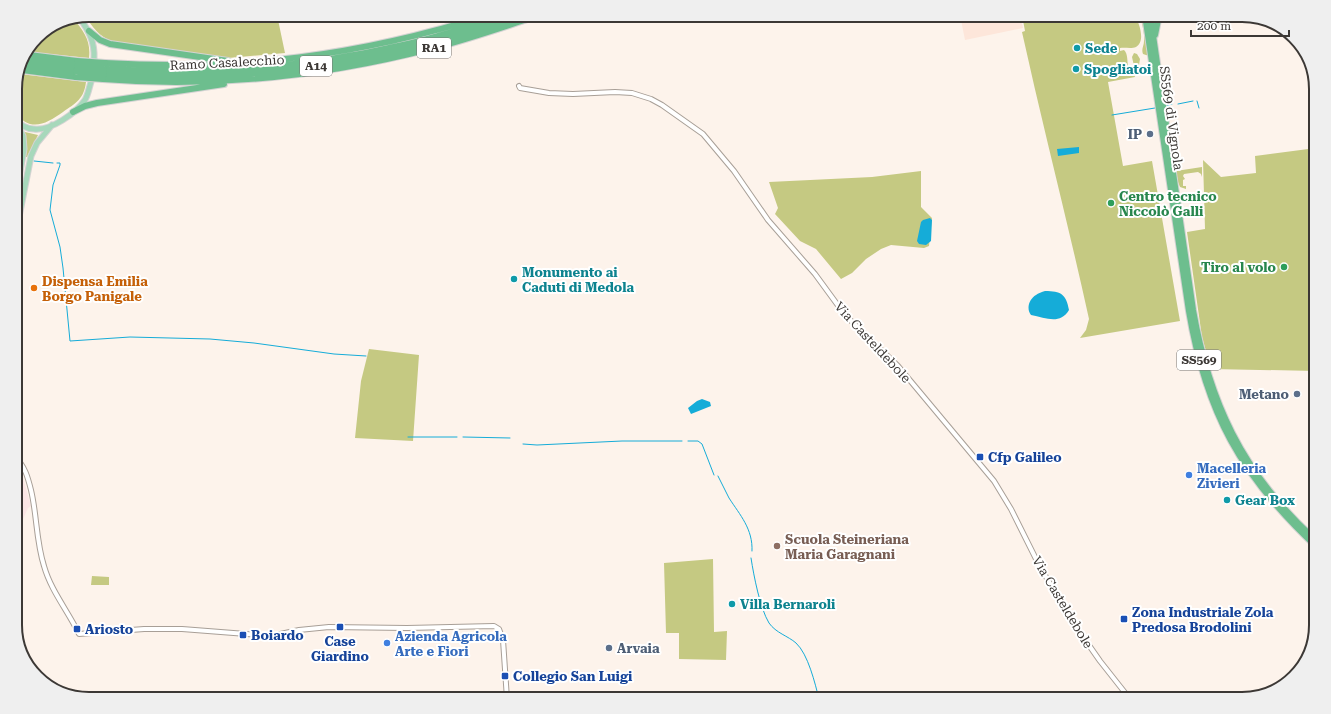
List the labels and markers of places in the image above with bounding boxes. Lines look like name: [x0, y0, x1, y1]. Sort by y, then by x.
place label: Sede: [1085, 41, 1118, 56]
marker: Sede: [1072, 43, 1082, 53]
place label: Spogliatoi: [1084, 62, 1152, 77]
marker: Spogliatoi: [1071, 64, 1081, 74]
place label: IP: [1128, 127, 1142, 142]
marker: IP: [1145, 129, 1155, 139]
place label: Centro tecnico Niccolò Galli: [1119, 189, 1217, 219]
marker: Centro tecnico Niccolò Galli: [1106, 198, 1116, 208]
place label: Tiro al volo: [1201, 260, 1276, 275]
marker: Tiro al volo: [1279, 262, 1289, 272]
place label: Monumento ai Caduti di Medola: [522, 265, 635, 295]
place label: Dispensa Emilia Borgo Panigale: [42, 274, 148, 304]
marker: Monumento ai Caduti di Medola: [509, 274, 519, 284]
marker: Dispensa Emilia Borgo Panigale: [29, 283, 39, 293]
place label: Metano: [1239, 387, 1289, 402]
marker: Metano: [1292, 389, 1302, 399]
place label: Cfp Galileo: [988, 450, 1062, 465]
marker: Cfp Galileo: [975, 452, 985, 462]
place label: Macelleria Zivieri: [1197, 461, 1267, 491]
marker: Macelleria Zivieri: [1184, 470, 1194, 480]
place label: Gear Box: [1235, 493, 1295, 508]
marker: Gear Box: [1222, 495, 1232, 505]
place label: Scuola Steineriana Maria Garagnani: [785, 532, 909, 562]
marker: Scuola Steineriana Maria Garagnani: [772, 541, 782, 551]
place label: Villa Bernaroli: [740, 597, 836, 612]
marker: Villa Bernaroli: [727, 599, 737, 609]
place label: Zona Industriale Zola Predosa Brodolini: [1132, 605, 1274, 635]
marker: Zona Industriale Zola Predosa Brodolini: [1119, 614, 1129, 624]
place label: Ariosto: [85, 622, 133, 637]
marker: Case Giardino: [335, 622, 345, 632]
marker: Ariosto: [72, 624, 82, 634]
place label: Boiardo: [251, 628, 304, 643]
place label: Azienda Agricola Arte e Fiori: [395, 629, 507, 659]
marker: Boiardo: [238, 630, 248, 640]
place label: Case Giardino: [311, 634, 369, 664]
marker: Azienda Agricola Arte e Fiori: [382, 638, 392, 648]
place label: Arvaia: [617, 641, 660, 656]
marker: Arvaia: [604, 643, 614, 653]
place label: Collegio San Luigi: [513, 669, 633, 684]
marker: Collegio San Luigi: [500, 671, 510, 681]

